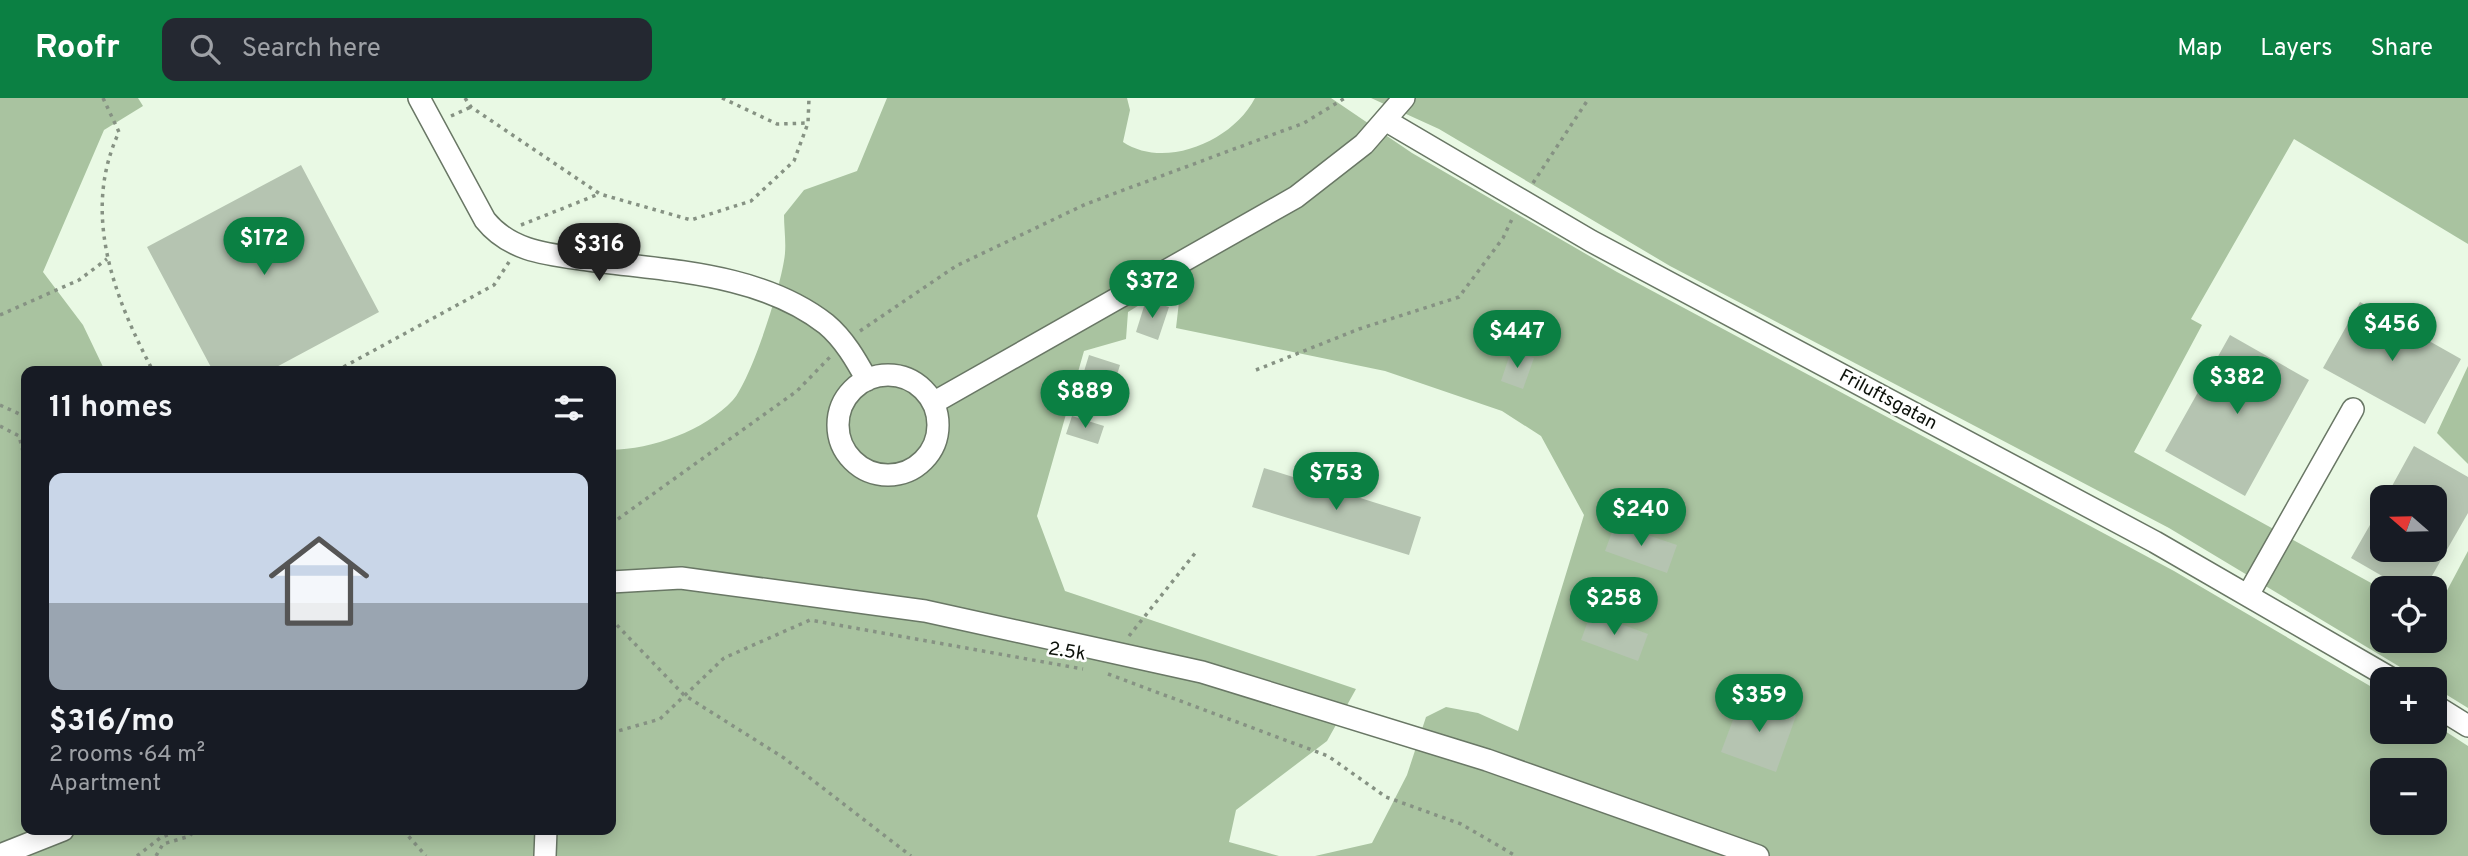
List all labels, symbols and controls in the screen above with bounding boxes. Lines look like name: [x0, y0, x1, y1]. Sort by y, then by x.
search box: [162, 18, 652, 81]
text: Roofr: [35, 28, 120, 70]
icon: search: [186, 30, 224, 68]
text: Search here: [242, 33, 381, 66]
text: Map: [2177, 34, 2222, 64]
text: Layers: [2260, 34, 2332, 64]
text: Share: [2370, 34, 2433, 64]
pin: $172: [223, 218, 305, 277]
pin: $316: [558, 223, 640, 283]
text: $172: [239, 225, 289, 254]
text: $316: [574, 231, 624, 260]
pin: $372: [1111, 260, 1193, 320]
text: $372: [1125, 268, 1179, 297]
pin: $456: [2351, 303, 2433, 363]
pin: $447: [1476, 310, 1558, 370]
text: $456: [2364, 311, 2420, 340]
text: $447: [1489, 318, 1545, 347]
pin: $382: [2196, 356, 2278, 416]
street label: Friluftsgatan: [1835, 364, 1941, 436]
text: $382: [2209, 364, 2265, 393]
pin: $889: [1044, 370, 1126, 430]
text: $889: [1057, 378, 1113, 407]
icon: filters: [550, 389, 588, 427]
text: 11 homes: [49, 390, 173, 427]
pin: $753: [1295, 452, 1377, 512]
text: $753: [1309, 460, 1363, 489]
north arrow: [2370, 485, 2446, 562]
map controls: [2370, 485, 2447, 835]
pin: $240: [1600, 489, 1682, 548]
text: $240: [1612, 496, 1670, 525]
icon: home: [256, 518, 382, 644]
button: locate: [2370, 576, 2447, 653]
pin: $258: [1573, 578, 1655, 637]
text: $258: [1586, 585, 1642, 614]
street label: 2.5k: [1046, 637, 1088, 667]
button: +: [2370, 667, 2447, 744]
pin: $359: [1718, 674, 1800, 734]
text: $359: [1731, 682, 1787, 711]
text: $316/mo: [49, 704, 175, 741]
text: 2 rooms · 64 m²: [49, 741, 205, 770]
button: −: [2370, 758, 2447, 835]
text: Apartment: [49, 770, 161, 799]

